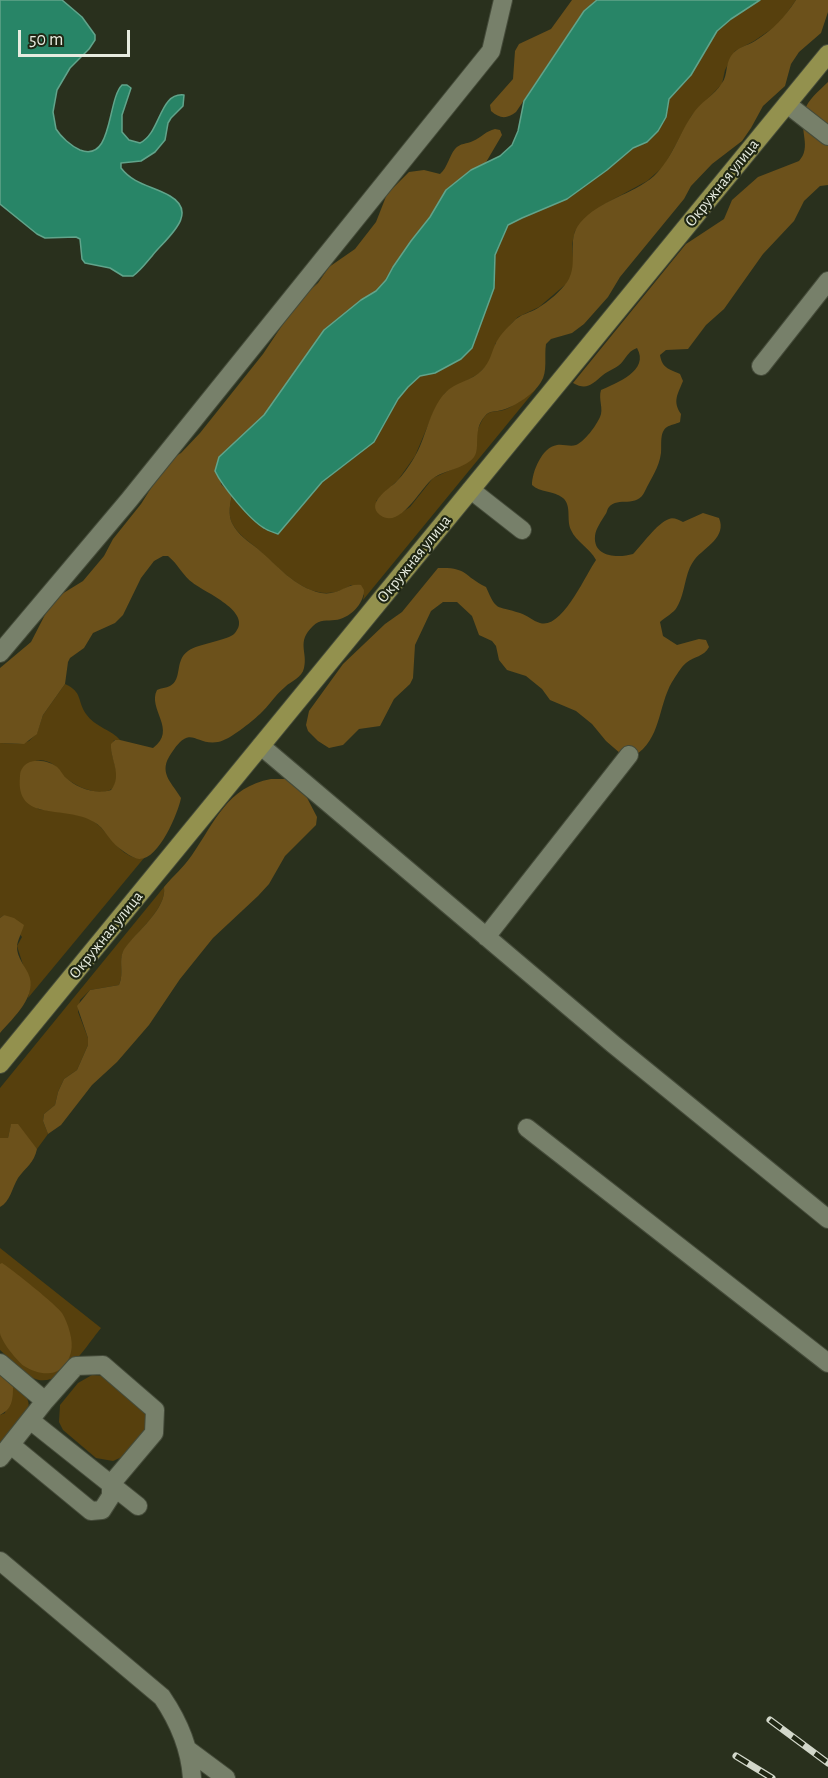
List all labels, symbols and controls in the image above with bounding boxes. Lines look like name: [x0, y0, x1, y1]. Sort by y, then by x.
scale bar: [21, 18, 134, 56]
text: 50 m: [29, 31, 63, 49]
street label: Окружная улица: [681, 135, 763, 231]
street label: Окружная улица: [373, 511, 455, 607]
street label: Окружная улица: [65, 887, 147, 983]

